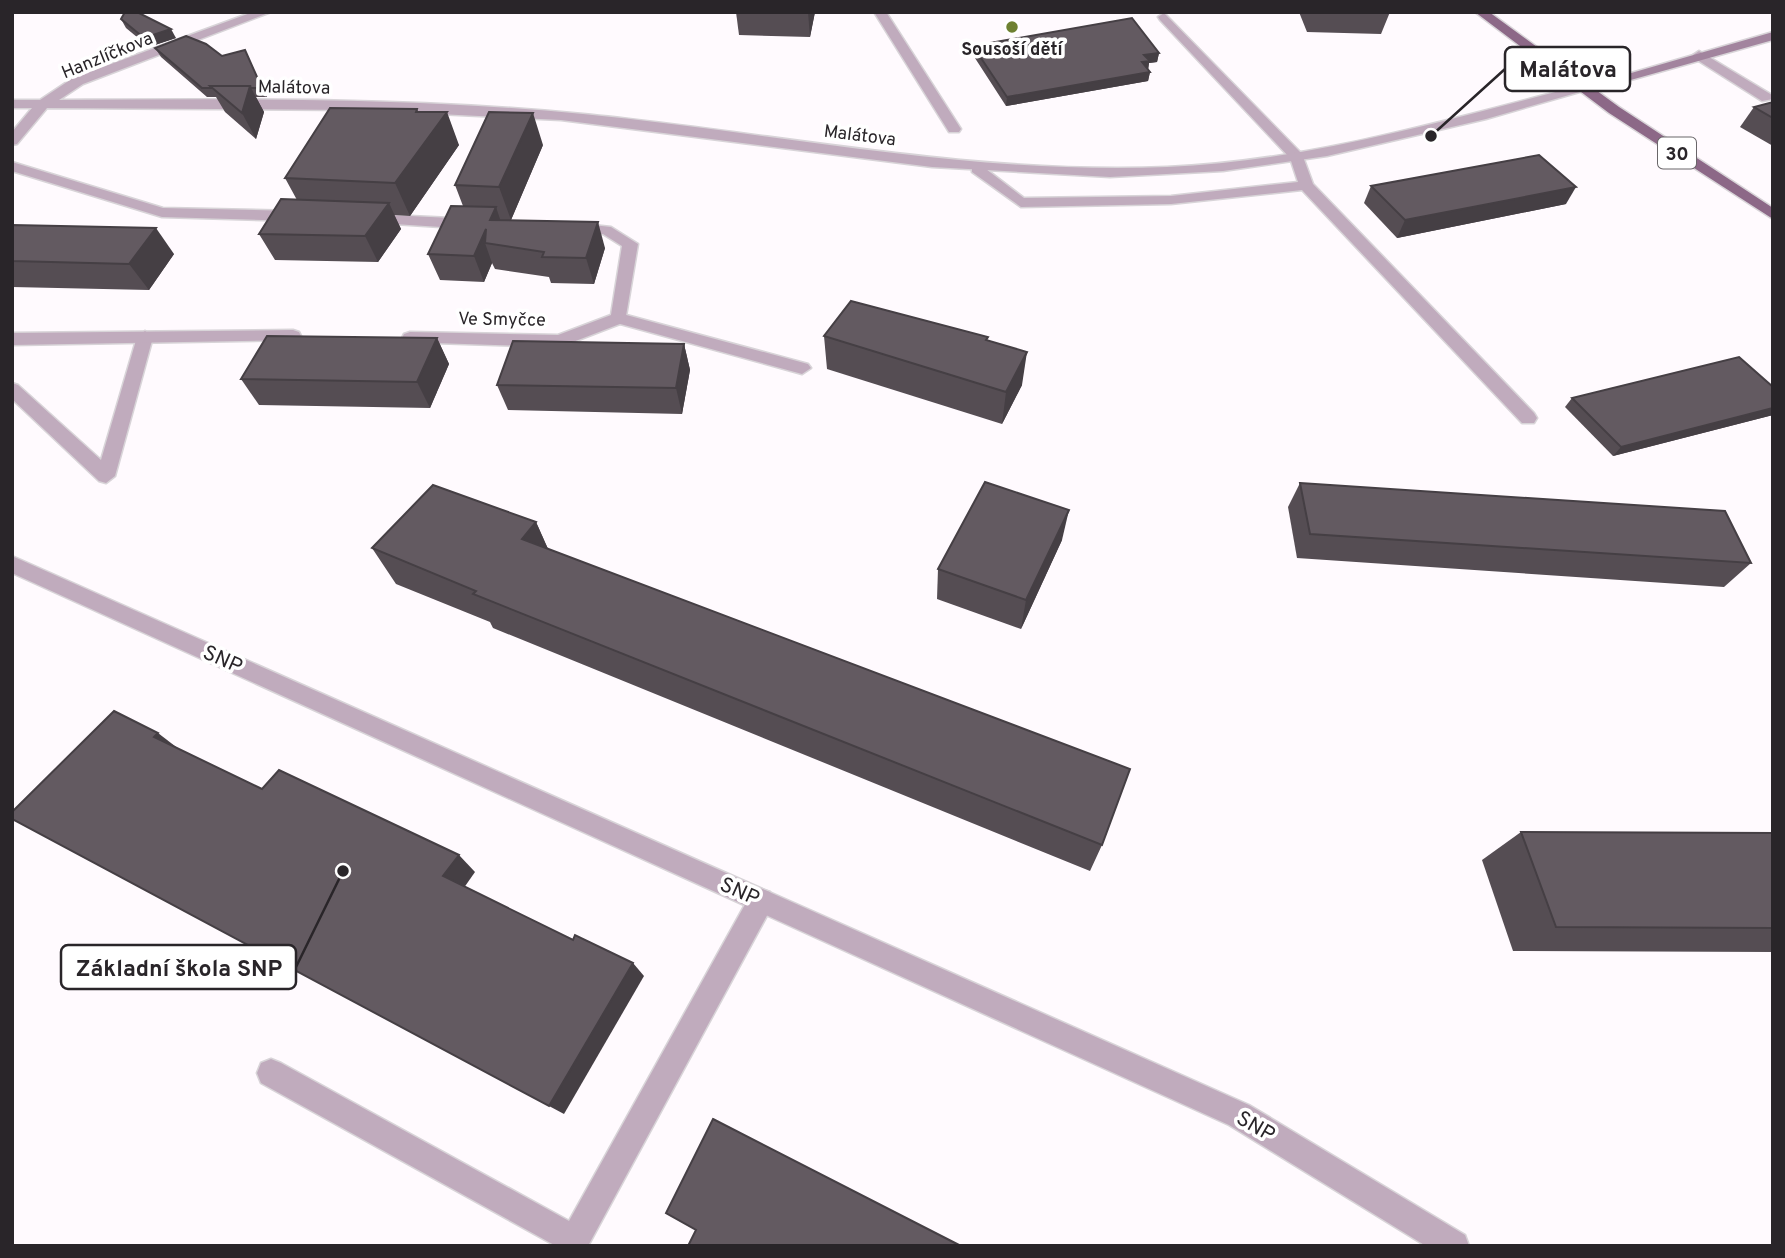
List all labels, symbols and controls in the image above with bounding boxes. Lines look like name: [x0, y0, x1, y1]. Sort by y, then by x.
marker: Sousoší dětí: [1004, 19, 1020, 35]
street label: Hanzlíčkova: [58, 28, 157, 85]
place label: Sousoší dětí: [961, 39, 1065, 62]
callout: Malátova: [1505, 47, 1630, 91]
text: Malátova: [1519, 57, 1617, 86]
street label: Malátova: [258, 76, 330, 101]
street label: Malátova: [822, 121, 897, 152]
road number: 30: [1658, 138, 1696, 168]
street label: Ve Smyčce: [458, 308, 546, 333]
street label: SNP: [198, 640, 246, 681]
street label: SNP: [715, 872, 763, 913]
callout: Základní škola SNP: [61, 945, 296, 989]
text: Základní škola SNP: [76, 956, 282, 985]
street label: SNP: [1231, 1105, 1280, 1149]

